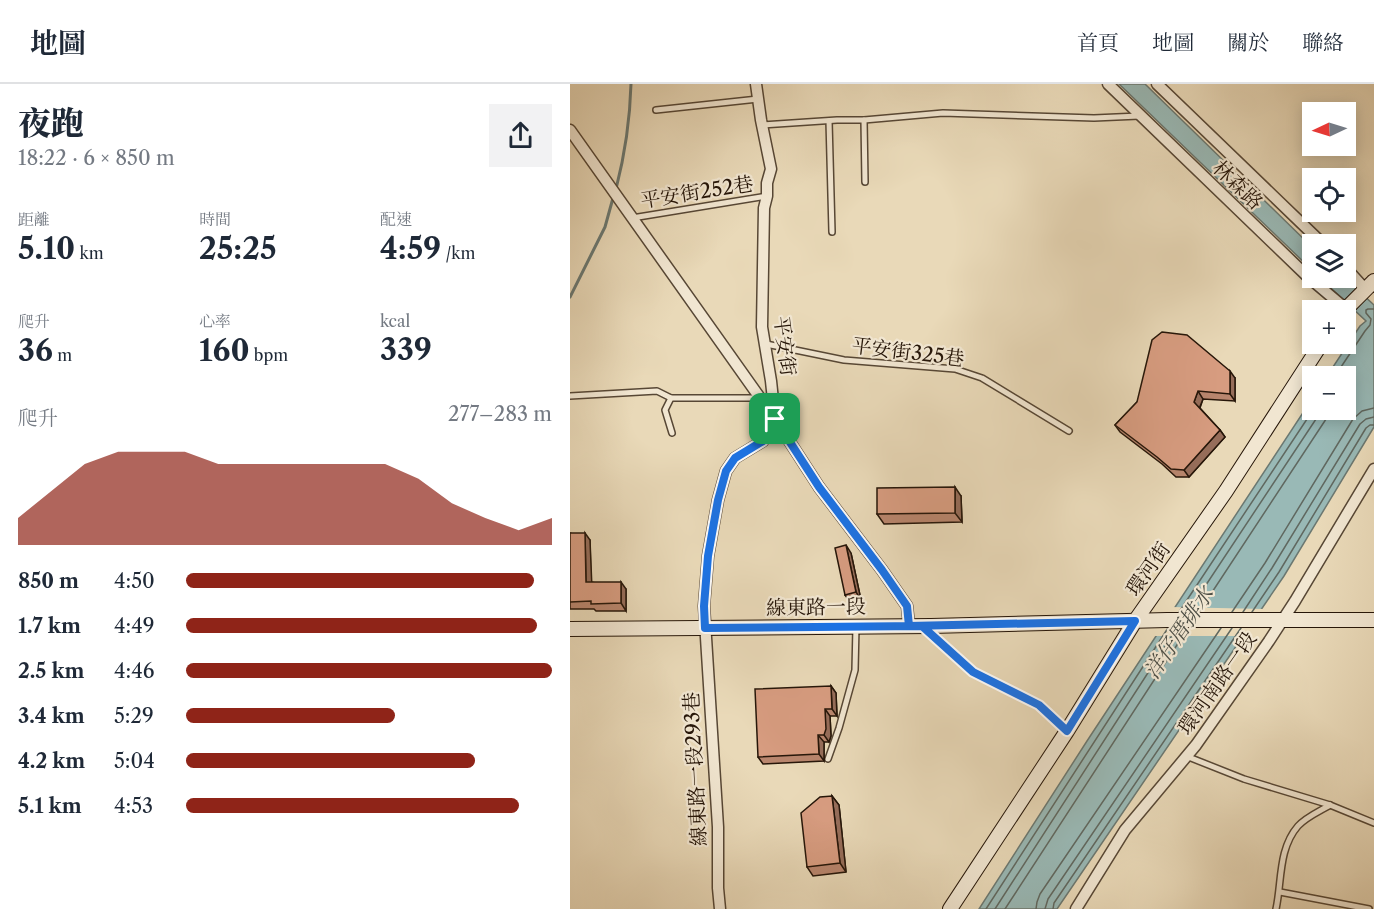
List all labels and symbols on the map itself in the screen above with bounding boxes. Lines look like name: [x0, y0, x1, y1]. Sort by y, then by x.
north arrow: [1302, 102, 1356, 156]
street label: 林森路: [1208, 156, 1268, 214]
street label: 平安街252巷: [639, 171, 755, 213]
street label: 平安街: [769, 315, 801, 377]
street label: 平安街325巷: [850, 333, 966, 371]
pin: [749, 393, 800, 444]
street label: 環河街: [1121, 538, 1175, 600]
water label: 洋仔厝排水: [1139, 581, 1219, 683]
street label: 線東路一段: [766, 594, 866, 620]
street label: 環河南路一段: [1173, 627, 1261, 739]
street label: 線東路一段293巷: [679, 691, 711, 847]

